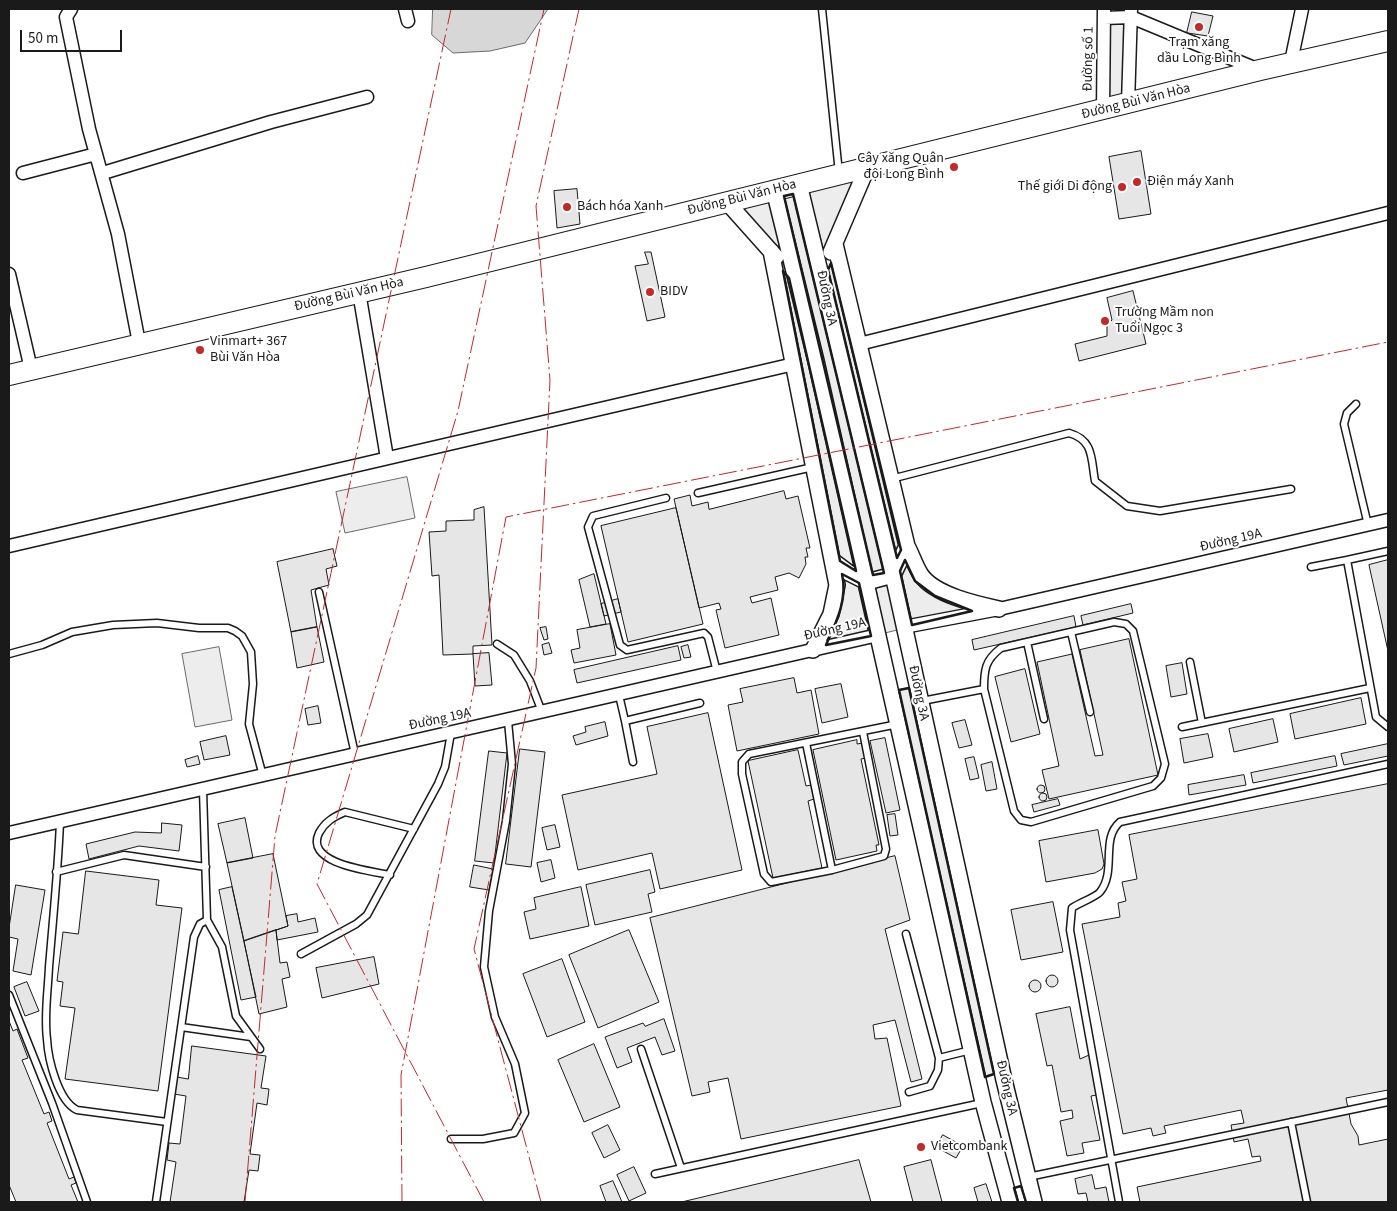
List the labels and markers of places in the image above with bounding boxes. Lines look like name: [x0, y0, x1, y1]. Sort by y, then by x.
marker: Trạm xăng dầu Long Bình: [1193, 21, 1205, 33]
place label: Trạm xăng dầu Long Bình: [1157, 35, 1241, 68]
place label: Cây xăng Quân đội Long Bình: [857, 151, 944, 184]
marker: Cây xăng Quân đội Long Bình: [948, 161, 960, 173]
place label: Điện máy Xanh: [1147, 174, 1234, 190]
marker: Điện máy Xanh: [1131, 176, 1143, 188]
place label: Thế giới Di động: [1018, 179, 1112, 195]
marker: Thế giới Di động: [1116, 181, 1128, 193]
place label: Bách hóa Xanh: [577, 199, 663, 215]
marker: Bách hóa Xanh: [561, 201, 573, 213]
place label: BIDV: [660, 284, 688, 300]
marker: BIDV: [644, 286, 656, 298]
place label: Trường Mầm non Tuổi Ngọc 3: [1115, 305, 1214, 338]
marker: Trường Mầm non Tuổi Ngọc 3: [1099, 315, 1111, 327]
place label: Vinmart+ 367 Bùi Văn Hòa: [210, 334, 287, 367]
marker: Vinmart+ 367 Bùi Văn Hòa: [194, 344, 206, 356]
place label: Vietcombank: [931, 1139, 1007, 1155]
marker: Vietcombank: [915, 1141, 927, 1153]

